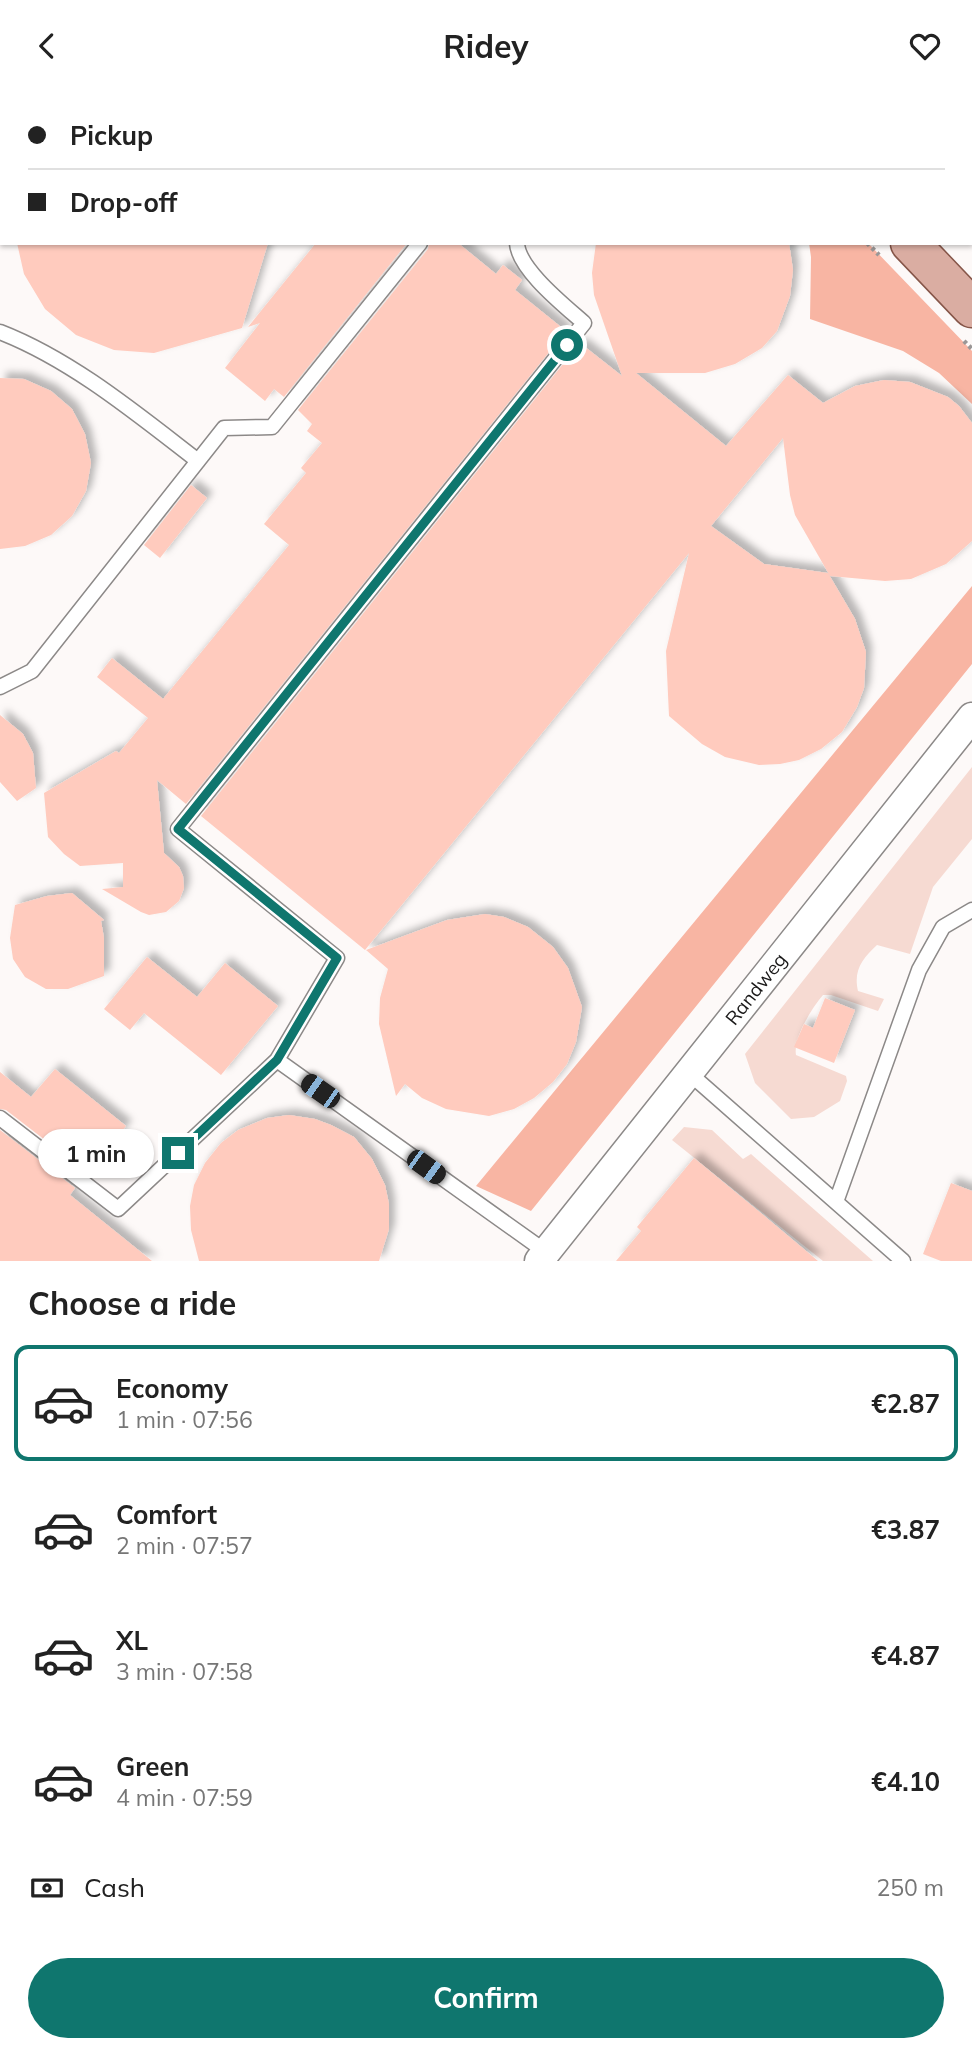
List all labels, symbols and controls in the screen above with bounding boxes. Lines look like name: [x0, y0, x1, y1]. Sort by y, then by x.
text: Ridey: [443, 26, 529, 66]
icon: back: [28, 27, 66, 65]
icon: heart: [906, 27, 944, 65]
text: Pickup: [70, 119, 153, 152]
text: Drop-off: [70, 186, 177, 219]
route start: [551, 329, 583, 361]
street label: Randweg: [720, 948, 792, 1030]
car: [297, 1070, 344, 1112]
callout: 1 min: [38, 1129, 154, 1177]
route end: [162, 1137, 194, 1169]
text: 1 min: [66, 1139, 126, 1168]
car: [403, 1146, 450, 1188]
text: Choose a ride: [28, 1283, 236, 1323]
icon: car: [32, 1372, 95, 1435]
text: Economy: [116, 1372, 228, 1405]
text: €2.87: [871, 1387, 940, 1420]
text: 1 min · 07:56: [116, 1405, 253, 1434]
icon: car: [32, 1498, 95, 1561]
text: Comfort: [116, 1498, 217, 1531]
text: €3.87: [871, 1513, 940, 1546]
text: 2 min · 07:57: [116, 1531, 253, 1560]
icon: car: [32, 1624, 95, 1687]
text: XL: [116, 1624, 148, 1657]
text: €4.87: [871, 1639, 940, 1672]
text: 3 min · 07:58: [116, 1657, 253, 1686]
icon: car: [32, 1750, 95, 1813]
text: Green: [116, 1750, 189, 1783]
text: €4.10: [871, 1765, 940, 1798]
text: 4 min · 07:59: [116, 1783, 253, 1812]
icon: cash: [28, 1869, 66, 1907]
text: Cash: [84, 1871, 145, 1904]
text: 250 m: [876, 1873, 944, 1902]
button: Confirm: [28, 1958, 944, 2038]

